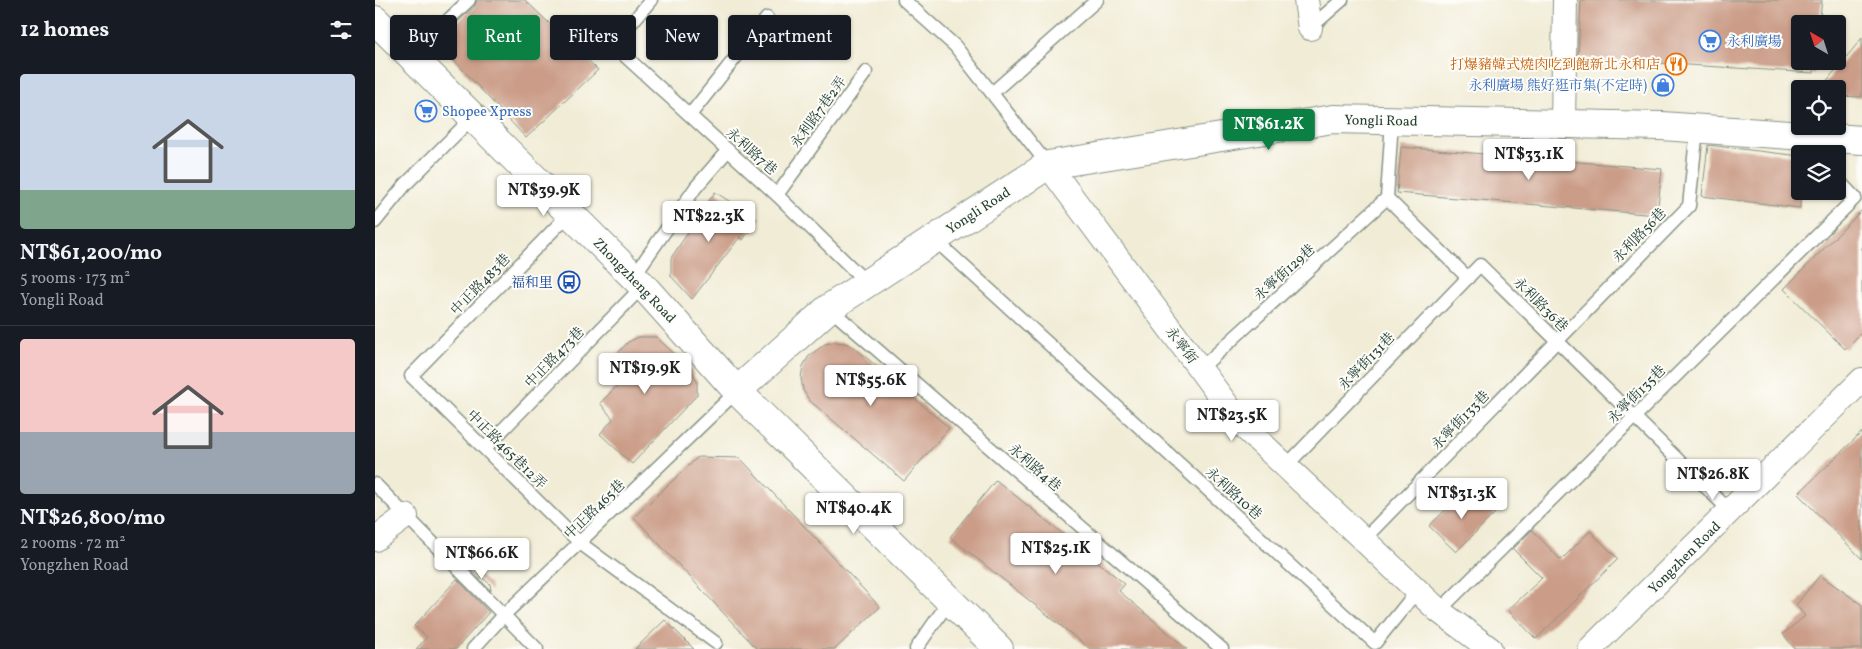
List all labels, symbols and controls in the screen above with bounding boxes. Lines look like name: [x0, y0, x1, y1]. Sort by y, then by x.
chip: Buy: [390, 15, 457, 60]
chip: Rent: [467, 15, 540, 60]
chip: Filters: [550, 15, 636, 60]
chip: New: [646, 15, 718, 60]
chip: Apartment: [728, 15, 851, 60]
north arrow: [1791, 15, 1846, 70]
map controls: [1791, 15, 1846, 200]
text: 12 homes: [20, 16, 109, 45]
icon: filters: [327, 16, 355, 44]
supermarket icon: 永利廣場: [1698, 29, 1722, 53]
place label: 永利廣場: [1726, 33, 1782, 52]
restaurant icon: 打爆豬韓式燒肉吃到飽新北永和店: [1664, 52, 1688, 76]
place label: 打爆豬韓式燒肉吃到飽新北永和店: [1450, 56, 1660, 75]
street label: 永利路7巷2弄: [787, 73, 852, 153]
shop icon: 永利廣場 熊好逛市集(不定時): [1651, 73, 1675, 97]
place label: 永利廣場 熊好逛市集(不定時): [1468, 77, 1647, 96]
button: locate: [1791, 80, 1846, 135]
supermarket icon: Shopee Xpress: [414, 99, 438, 123]
place label: Shopee Xpress: [442, 103, 531, 122]
icon: home: [143, 106, 233, 196]
pin: NT$61.2K: [1217, 108, 1321, 151]
street label: Yongli Road: [1344, 111, 1418, 132]
text: NT$61.2K: [1234, 114, 1304, 136]
street label: 永利路7巷: [721, 124, 781, 180]
pin: NT$33.1K: [1477, 138, 1581, 181]
text: NT$33.1K: [1494, 144, 1564, 166]
button: layers: [1791, 145, 1846, 200]
pin: NT$39.9K: [492, 174, 596, 217]
text: NT$39.9K: [508, 180, 580, 202]
street label: Yongli Road: [943, 183, 1015, 239]
pin: NT$22.3K: [657, 200, 761, 243]
street label: 永利路56巷: [1609, 204, 1671, 268]
text: NT$22.3K: [673, 206, 745, 228]
street label: Zhongzheng Road: [588, 234, 680, 328]
text: NT$61,200/mo: [20, 239, 162, 268]
street label: 永寧街129巷: [1250, 241, 1320, 306]
street label: 中正路483巷: [447, 250, 515, 320]
text: 5 rooms · 173 m²: [20, 268, 130, 290]
bus stop icon: 福和里: [557, 270, 581, 294]
street label: 永利路36巷: [1508, 273, 1572, 337]
place label: 福和里: [511, 274, 553, 293]
text: Yongli Road: [20, 290, 104, 312]
street label: 中正路473巷: [521, 323, 589, 393]
street label: 永寧街: [1161, 323, 1201, 368]
street label: 永寧街131巷: [1335, 329, 1400, 395]
pin: NT$19.9K: [593, 352, 697, 395]
text: NT$19.9K: [610, 358, 680, 380]
street label: 永寧街135巷: [1604, 362, 1670, 428]
pin: NT$55.6K: [819, 364, 923, 407]
text: NT$55.6K: [835, 370, 907, 392]
icon: home: [143, 372, 233, 462]
street label: 永寧街133巷: [1428, 387, 1494, 455]
pin: NT$23.5K: [1180, 400, 1284, 442]
text: NT$23.5K: [1197, 405, 1267, 427]
street label: 中正路465巷12弄: [462, 406, 550, 494]
street label: 永利路4巷: [1003, 440, 1065, 496]
pin: NT$26.8K: [1661, 458, 1765, 501]
street label: 永利路10巷: [1201, 464, 1265, 525]
text: NT$26.8K: [1677, 464, 1749, 486]
street label: 中正路465巷: [560, 476, 630, 544]
pin: NT$31.3K: [1410, 478, 1514, 520]
text: NT$31.3K: [1427, 483, 1497, 505]
pin: NT$40.4K: [802, 492, 906, 535]
text: NT$40.4K: [816, 498, 892, 520]
text: NT$26,800/mo: [20, 504, 165, 533]
street label: Yongzhen Road: [1645, 518, 1726, 598]
pin: NT$25.1K: [1004, 532, 1108, 575]
text: 2 rooms · 72 m²: [20, 533, 125, 555]
pin: NT$66.6K: [430, 538, 534, 580]
text: NT$25.1K: [1021, 538, 1091, 560]
text: NT$66.6K: [445, 543, 519, 565]
text: Yongzhen Road: [20, 555, 129, 577]

